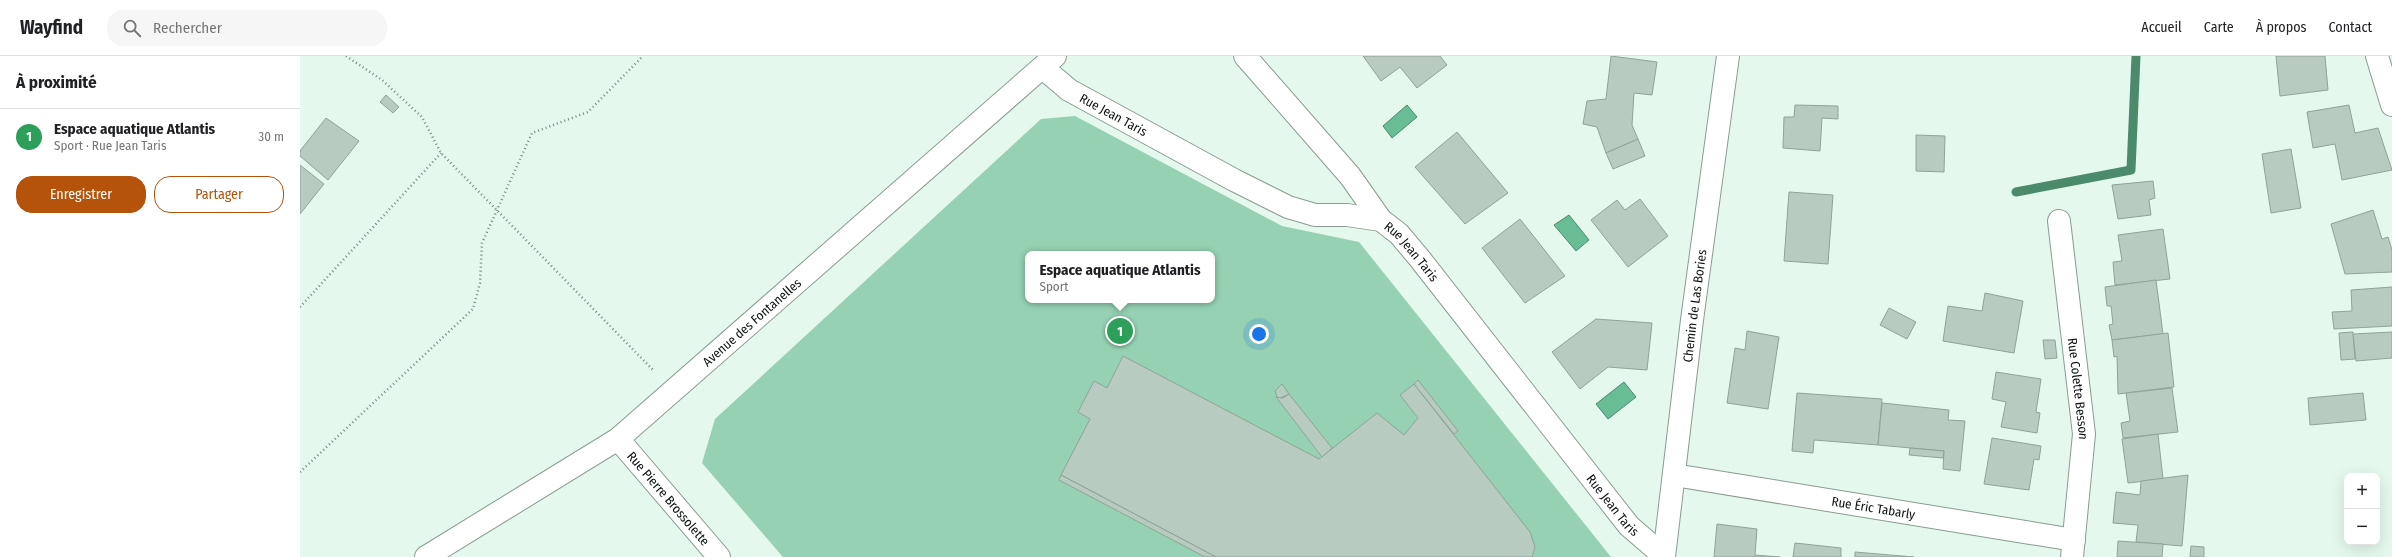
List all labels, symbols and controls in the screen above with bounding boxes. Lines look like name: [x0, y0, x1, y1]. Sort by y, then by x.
search box: [107, 10, 387, 46]
text: Wayfind: [20, 16, 83, 39]
icon: search: [121, 17, 143, 39]
text: Rechercher: [153, 19, 222, 37]
text: Accueil: [2141, 19, 2182, 36]
text: Carte: [2204, 19, 2234, 36]
text: À propos: [2256, 19, 2307, 36]
text: Contact: [2329, 19, 2372, 36]
text: À proximité: [16, 72, 97, 93]
street label: Rue Jean Taris: [1077, 90, 1150, 140]
text: Espace aquatique Atlantis: [54, 120, 215, 138]
text: 1: [26, 129, 32, 144]
text: 30 m: [258, 129, 284, 144]
text: Sport · Rue Jean Taris: [54, 138, 166, 153]
button: Enregistrer: [16, 176, 146, 213]
button: Partager: [154, 176, 284, 213]
street label: Rue Jean Taris: [1381, 219, 1442, 285]
street label: Chemin de Las Bories: [1680, 248, 1710, 363]
popup: [1025, 251, 1215, 303]
text: Espace aquatique Atlantis: [1039, 261, 1201, 279]
street label: Avenue des Fontanelles: [700, 275, 805, 369]
text: Sport: [1039, 279, 1068, 294]
pin: 1: [1107, 316, 1133, 346]
your location: [1249, 324, 1269, 344]
street label: Rue Colette Besson: [2065, 337, 2091, 440]
street label: Rue Pierre Brossolette: [624, 449, 713, 549]
street label: Rue Jean Taris: [1583, 471, 1642, 539]
map controls: [2344, 473, 2380, 545]
button: +: [2344, 473, 2380, 509]
street label: Rue Éric Tabarly: [1830, 494, 1916, 522]
button: −: [2344, 509, 2380, 545]

